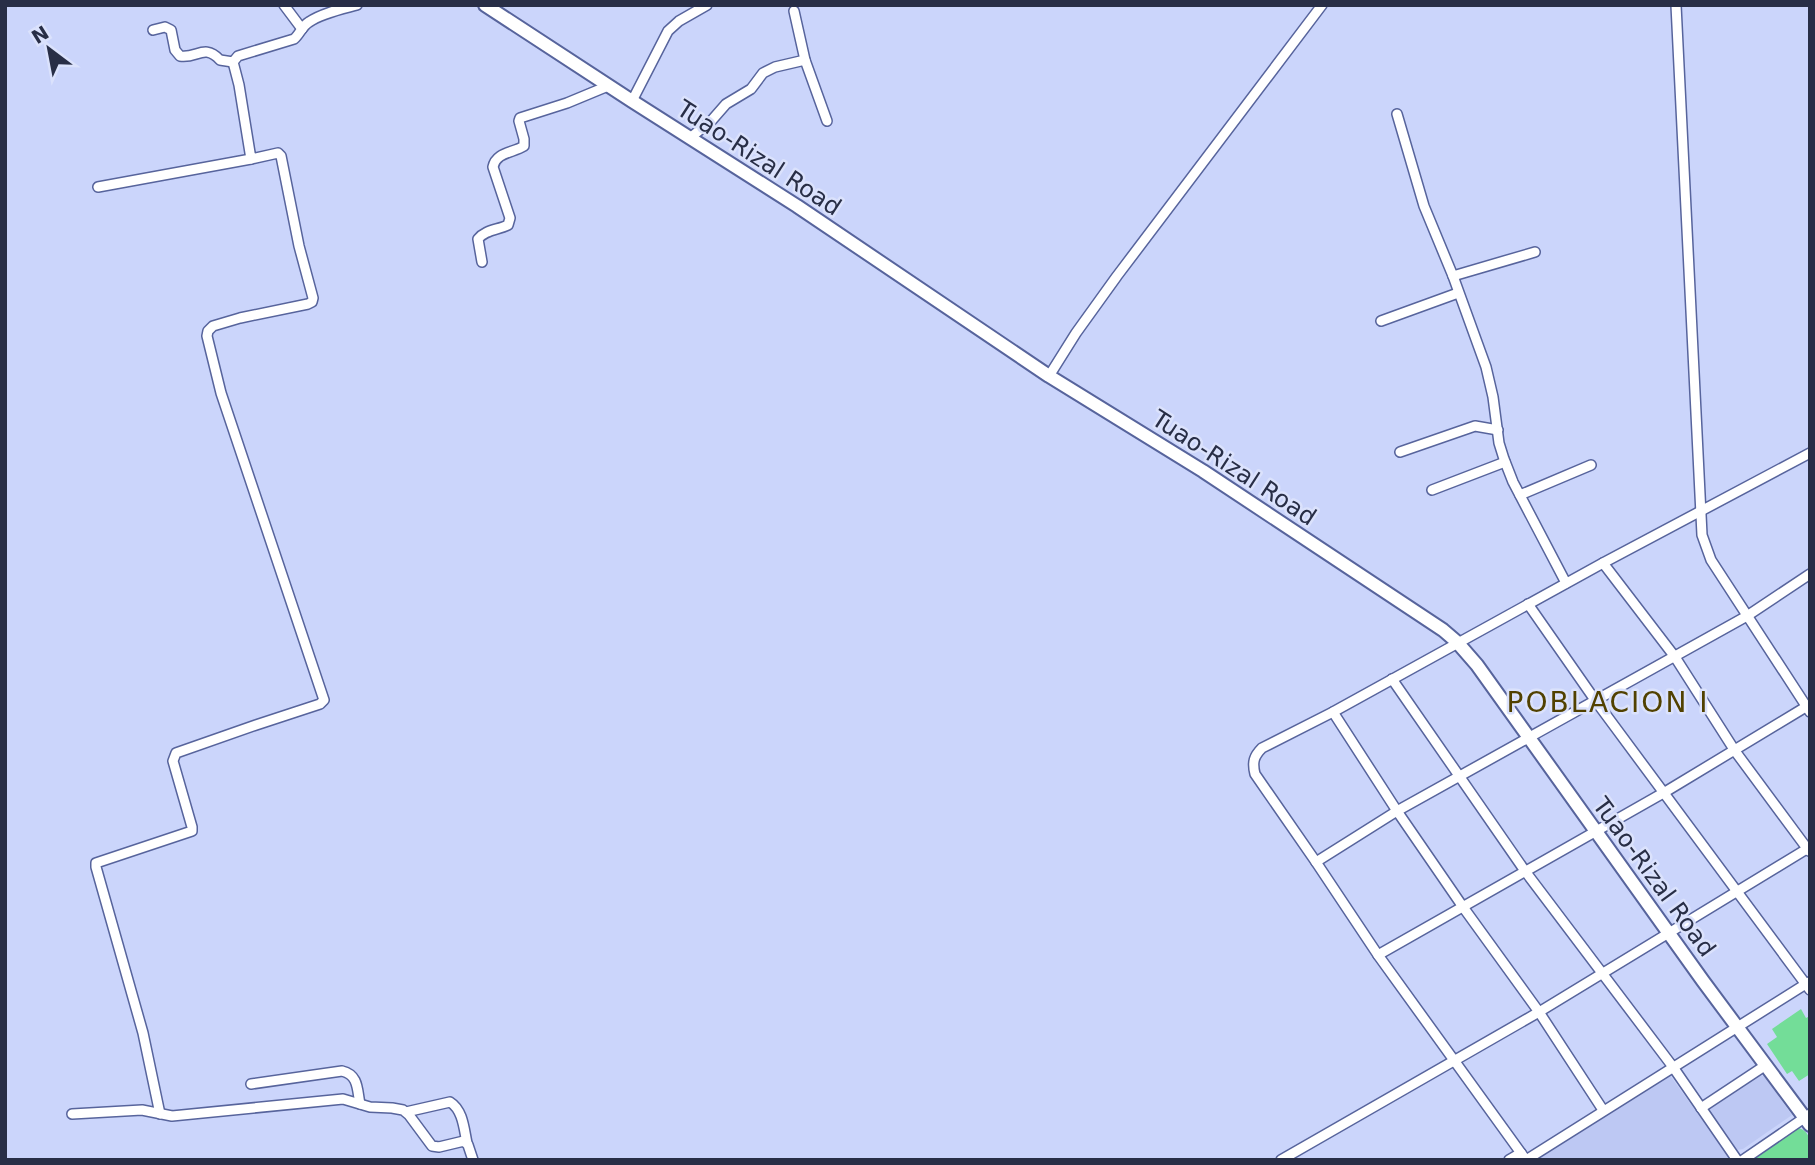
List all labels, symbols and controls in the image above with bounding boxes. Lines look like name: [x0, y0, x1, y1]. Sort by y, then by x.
north arrow: [14, 14, 84, 84]
text: N: [27, 21, 53, 48]
street label: Tuao-Rizal Road: [671, 94, 846, 221]
street label: Tuao-Rizal Road: [1146, 404, 1321, 531]
district label: POBLACION I: [1507, 686, 1710, 719]
street label: Tuao-Rizal Road: [1586, 791, 1721, 962]

